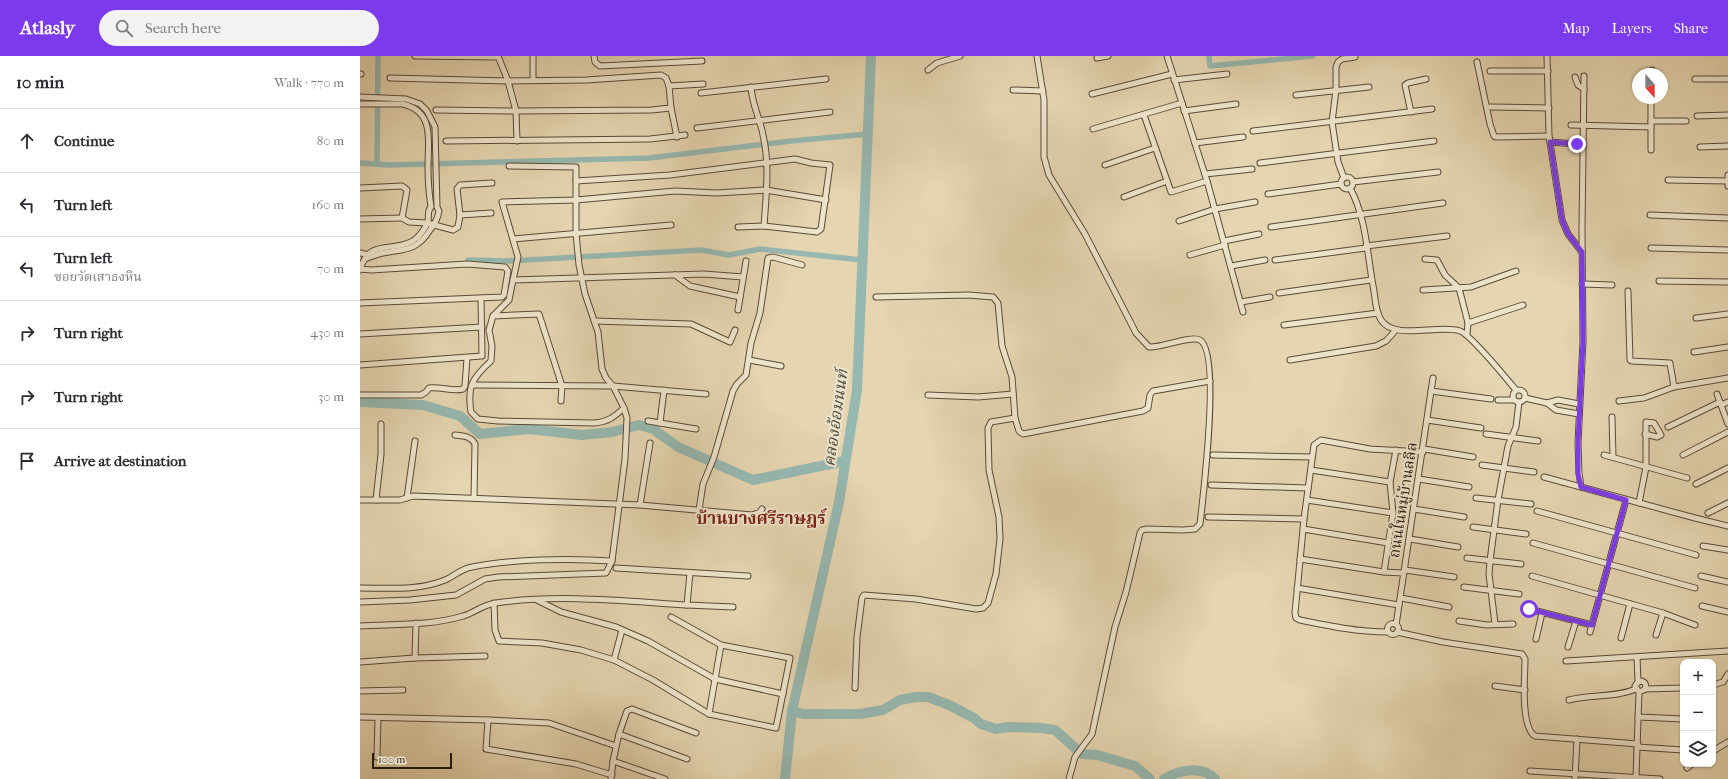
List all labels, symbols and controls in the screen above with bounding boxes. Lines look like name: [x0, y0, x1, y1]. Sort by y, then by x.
search box: [99, 10, 379, 46]
text: Atlasly: [20, 17, 75, 39]
icon: search: [113, 17, 135, 39]
text: Search here: [145, 19, 221, 37]
text: Map: [1563, 20, 1590, 37]
text: Layers: [1612, 20, 1652, 37]
text: Share: [1674, 20, 1708, 37]
north arrow: [1632, 68, 1668, 104]
text: 10 min: [16, 72, 64, 92]
text: Walk · 770 m: [274, 75, 344, 90]
icon: ahead: [16, 130, 38, 152]
text: Continue: [54, 132, 114, 150]
text: 80 m: [317, 133, 344, 148]
route end: [1568, 135, 1586, 153]
icon: left: [16, 194, 38, 216]
text: Turn left: [54, 196, 112, 214]
text: 160 m: [312, 197, 344, 212]
text: Turn left: [54, 249, 112, 267]
icon: left: [16, 258, 38, 280]
text: 70 m: [317, 261, 344, 276]
text: ซอยวัดเสาธงหิน: [54, 269, 142, 284]
icon: right: [16, 322, 38, 344]
text: Turn right: [54, 324, 123, 342]
text: 430 m: [310, 325, 344, 340]
water label: คลองอ้อมนนท์: [819, 366, 852, 468]
icon: right: [16, 386, 38, 408]
text: Turn right: [54, 388, 123, 406]
text: 30 m: [318, 389, 344, 404]
street label: ถนนในหมู่บ้านลลิล: [1383, 440, 1422, 559]
icon: arrive: [16, 450, 38, 472]
text: Arrive at destination: [54, 452, 186, 470]
district label: บ้านบางศรีราษฎร์: [696, 508, 828, 528]
route start: [1520, 600, 1538, 618]
map controls: [1680, 659, 1716, 767]
button: +: [1680, 659, 1716, 695]
button: −: [1680, 695, 1716, 731]
button: layers: [1680, 731, 1716, 767]
scale bar: [372, 751, 452, 770]
text: 100 m: [378, 753, 406, 766]

